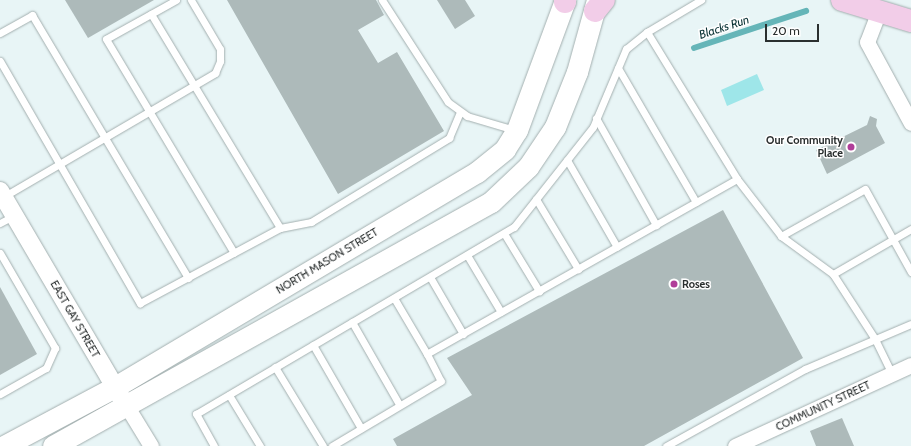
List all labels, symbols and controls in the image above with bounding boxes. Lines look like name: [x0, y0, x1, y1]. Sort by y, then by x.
water label: Blacks Run: [697, 12, 751, 42]
scale bar: [767, 16, 821, 42]
text: 20 m: [772, 23, 800, 38]
place label: Our Community Place: [766, 134, 843, 160]
marker: Our Community Place: [846, 142, 856, 152]
street label: NORTH MASON STREET: [274, 225, 380, 297]
place label: Roses: [682, 277, 710, 291]
street label: EAST GAY STREET: [48, 278, 102, 360]
marker: Roses: [669, 279, 679, 289]
street label: COMMUNITY STREET: [774, 378, 872, 434]

